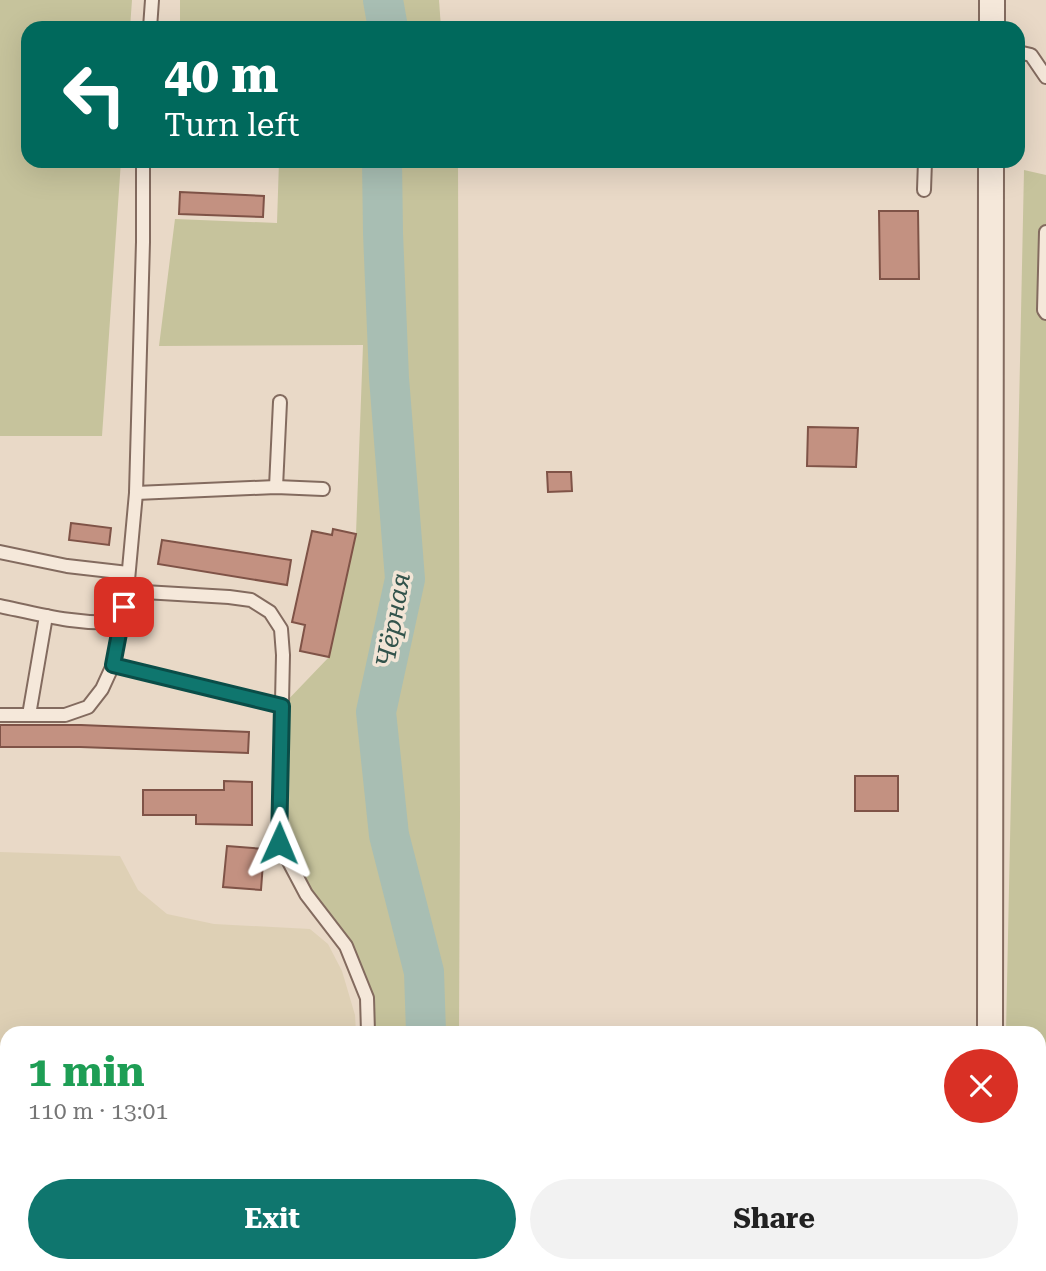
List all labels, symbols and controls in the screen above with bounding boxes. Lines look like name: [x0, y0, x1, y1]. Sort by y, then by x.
text: 40 m: [164, 47, 279, 104]
icon: left: [49, 49, 140, 140]
text: Turn left: [164, 106, 299, 144]
water label: Чёрная: [370, 570, 416, 670]
pin: [94, 577, 154, 637]
icon: arrive: [105, 588, 143, 626]
position arrow: [242, 806, 316, 880]
text: 1 min: [28, 1047, 145, 1096]
button: close: [944, 1049, 1018, 1123]
text: 110 m · 13:01: [28, 1098, 168, 1125]
button: Exit: [28, 1179, 516, 1259]
button: Share: [530, 1179, 1018, 1259]

